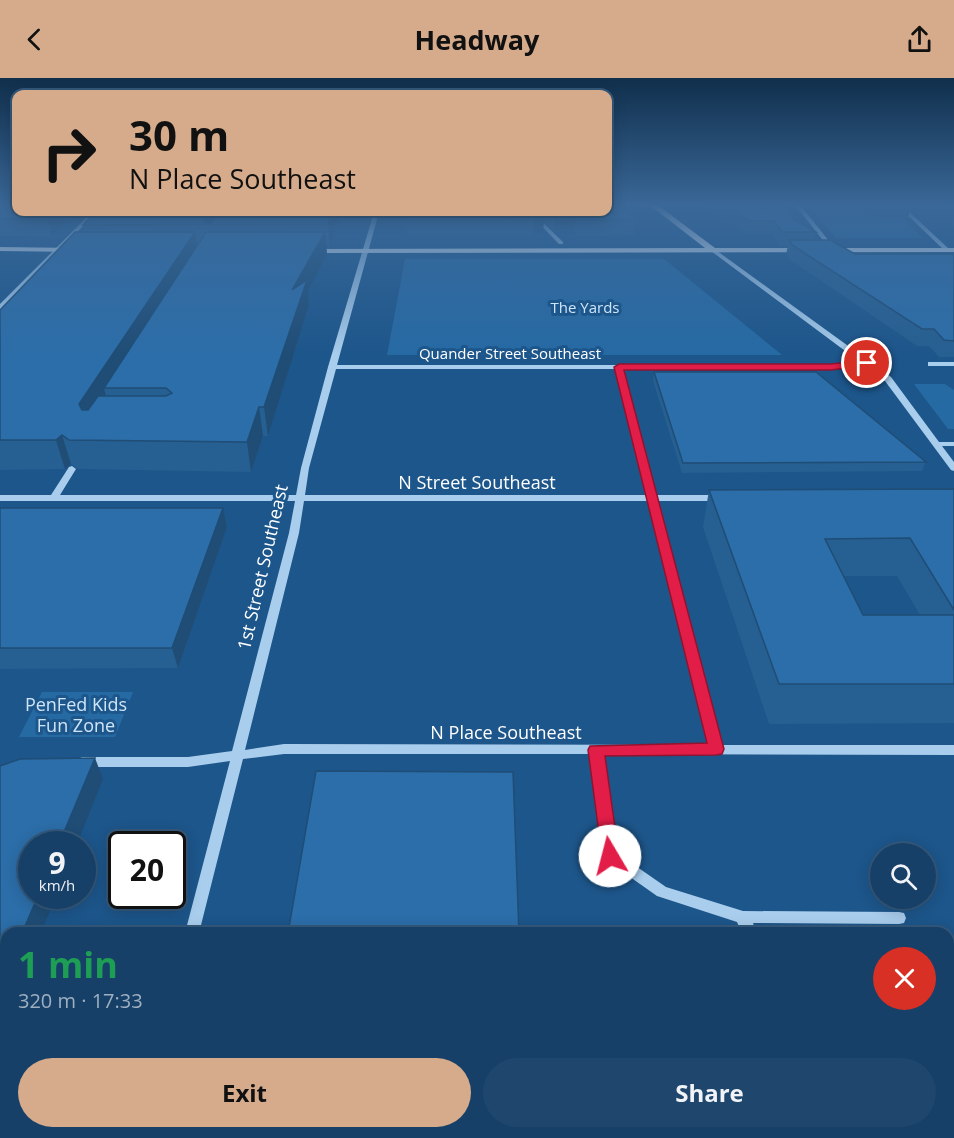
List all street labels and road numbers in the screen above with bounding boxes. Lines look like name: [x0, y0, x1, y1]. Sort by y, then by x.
street label: Quander Street Southeast: [419, 343, 601, 363]
street label: N Street Southeast: [398, 470, 556, 494]
street label: 1st Street Southeast: [231, 482, 293, 652]
street label: N Place Southeast: [430, 720, 582, 744]

